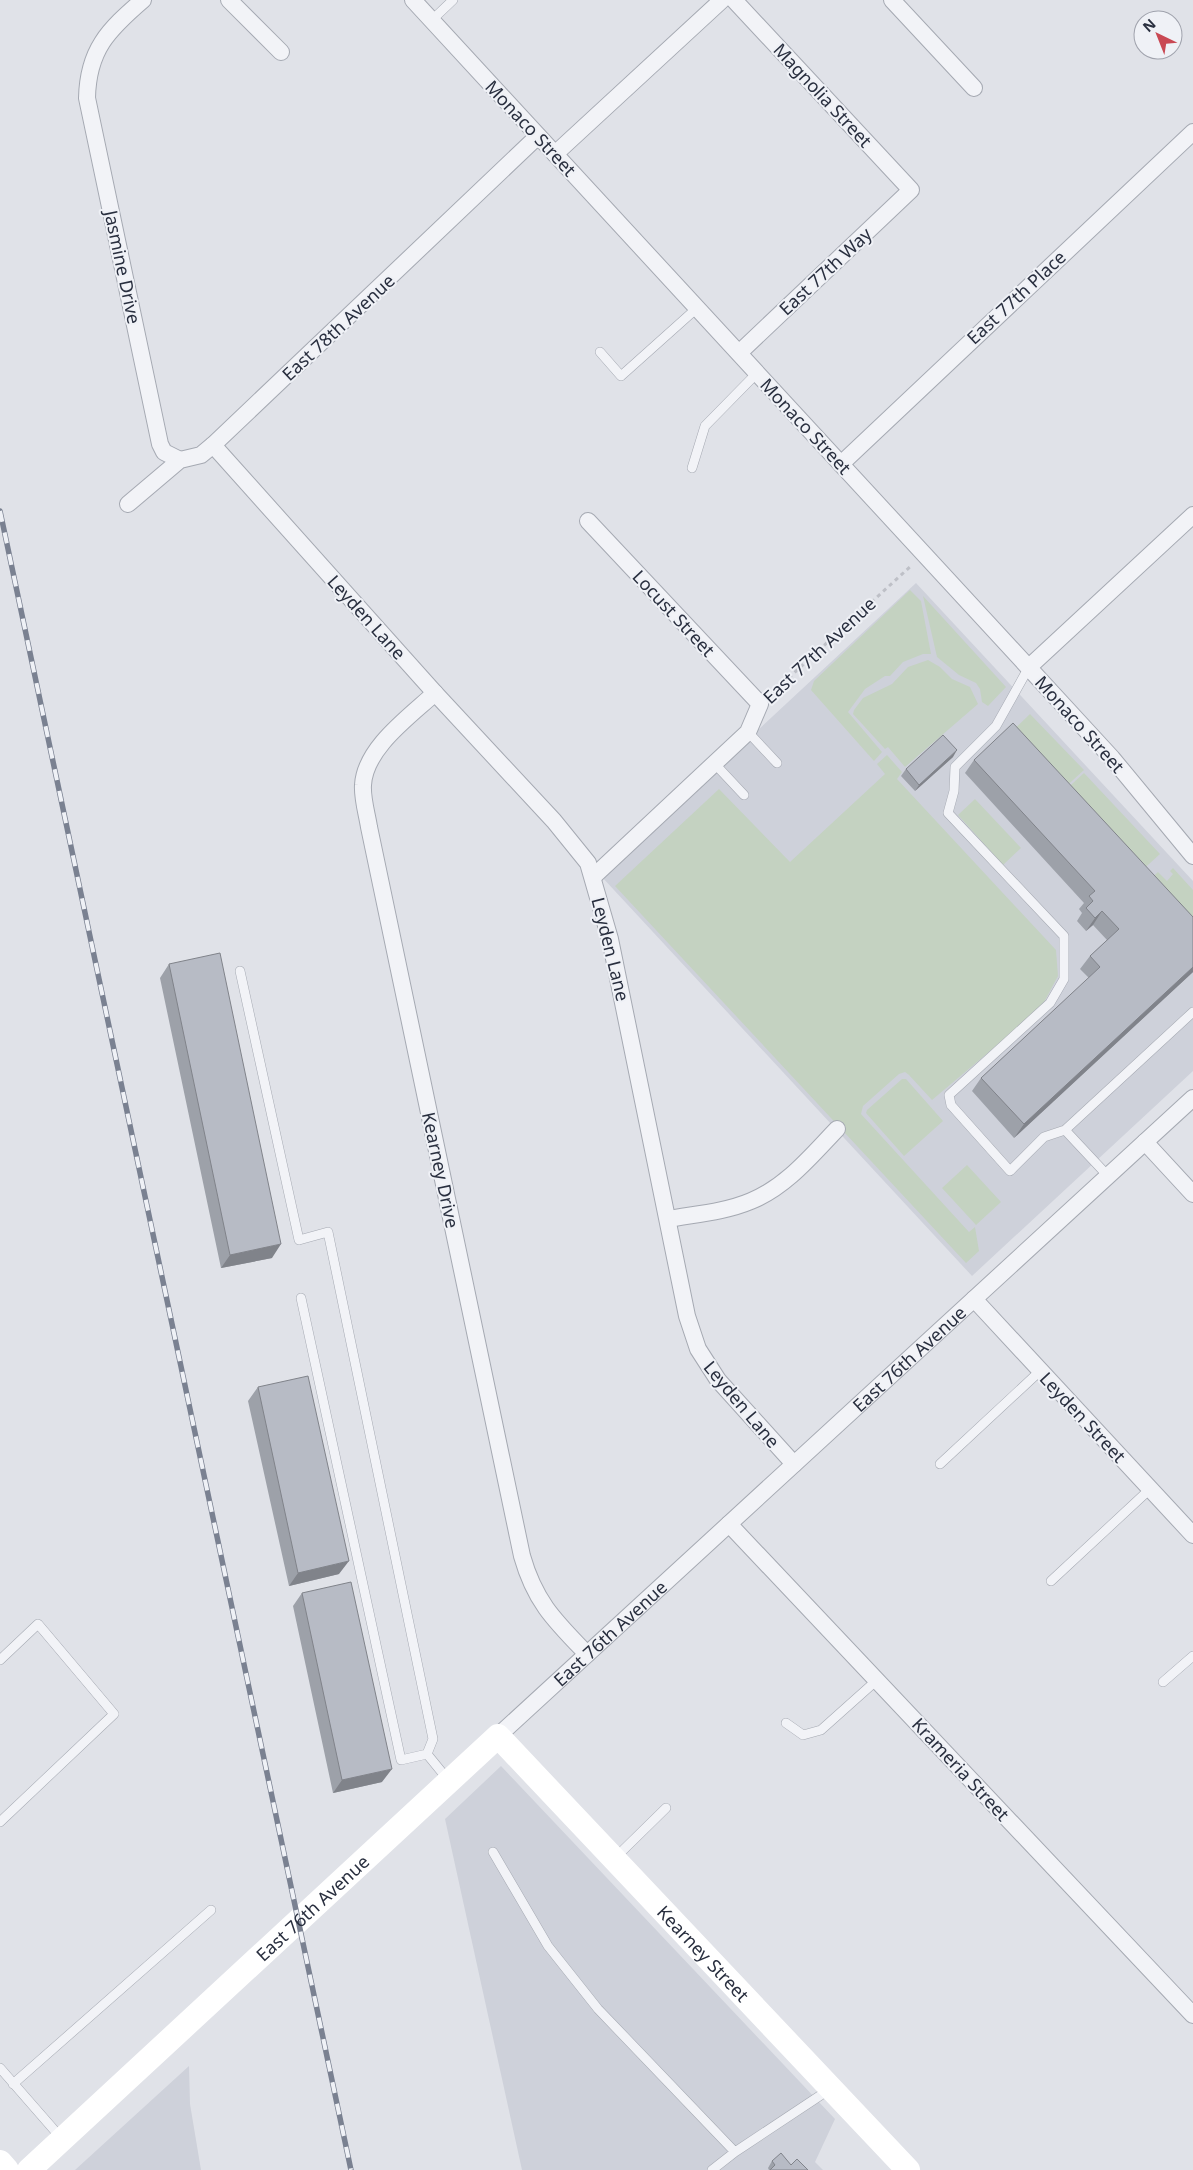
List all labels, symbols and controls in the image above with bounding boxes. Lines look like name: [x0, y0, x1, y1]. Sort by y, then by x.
north arrow: [1133, 10, 1183, 60]
text: N: [1138, 14, 1159, 36]
street label: Magnolia Street: [769, 38, 878, 152]
street label: Monaco Street: [480, 75, 582, 181]
street label: Jasmine Drive: [99, 206, 147, 326]
street label: East 77th Way: [773, 221, 877, 320]
street label: East 77th Place: [961, 245, 1071, 349]
street label: East 78th Avenue: [276, 268, 400, 386]
street label: Monaco Street: [755, 373, 857, 479]
street label: Locust Street: [628, 565, 721, 662]
street label: Leyden Lane: [323, 569, 411, 665]
street label: East 77th Avenue: [757, 591, 881, 709]
street label: Monaco Street: [1030, 670, 1130, 778]
street label: Leyden Lane: [587, 895, 635, 1003]
street label: Kearney Drive: [417, 1110, 465, 1230]
street label: East 76th Avenue: [847, 1300, 971, 1417]
street label: Leyden Lane: [699, 1356, 785, 1452]
street label: Leyden Street: [1035, 1367, 1132, 1468]
street label: East 76th Avenue: [548, 1575, 672, 1691]
street label: Krameria Street: [907, 1712, 1015, 1826]
street label: East 76th Avenue: [251, 1849, 374, 1966]
street label: Kearney Street: [652, 1900, 755, 2007]

